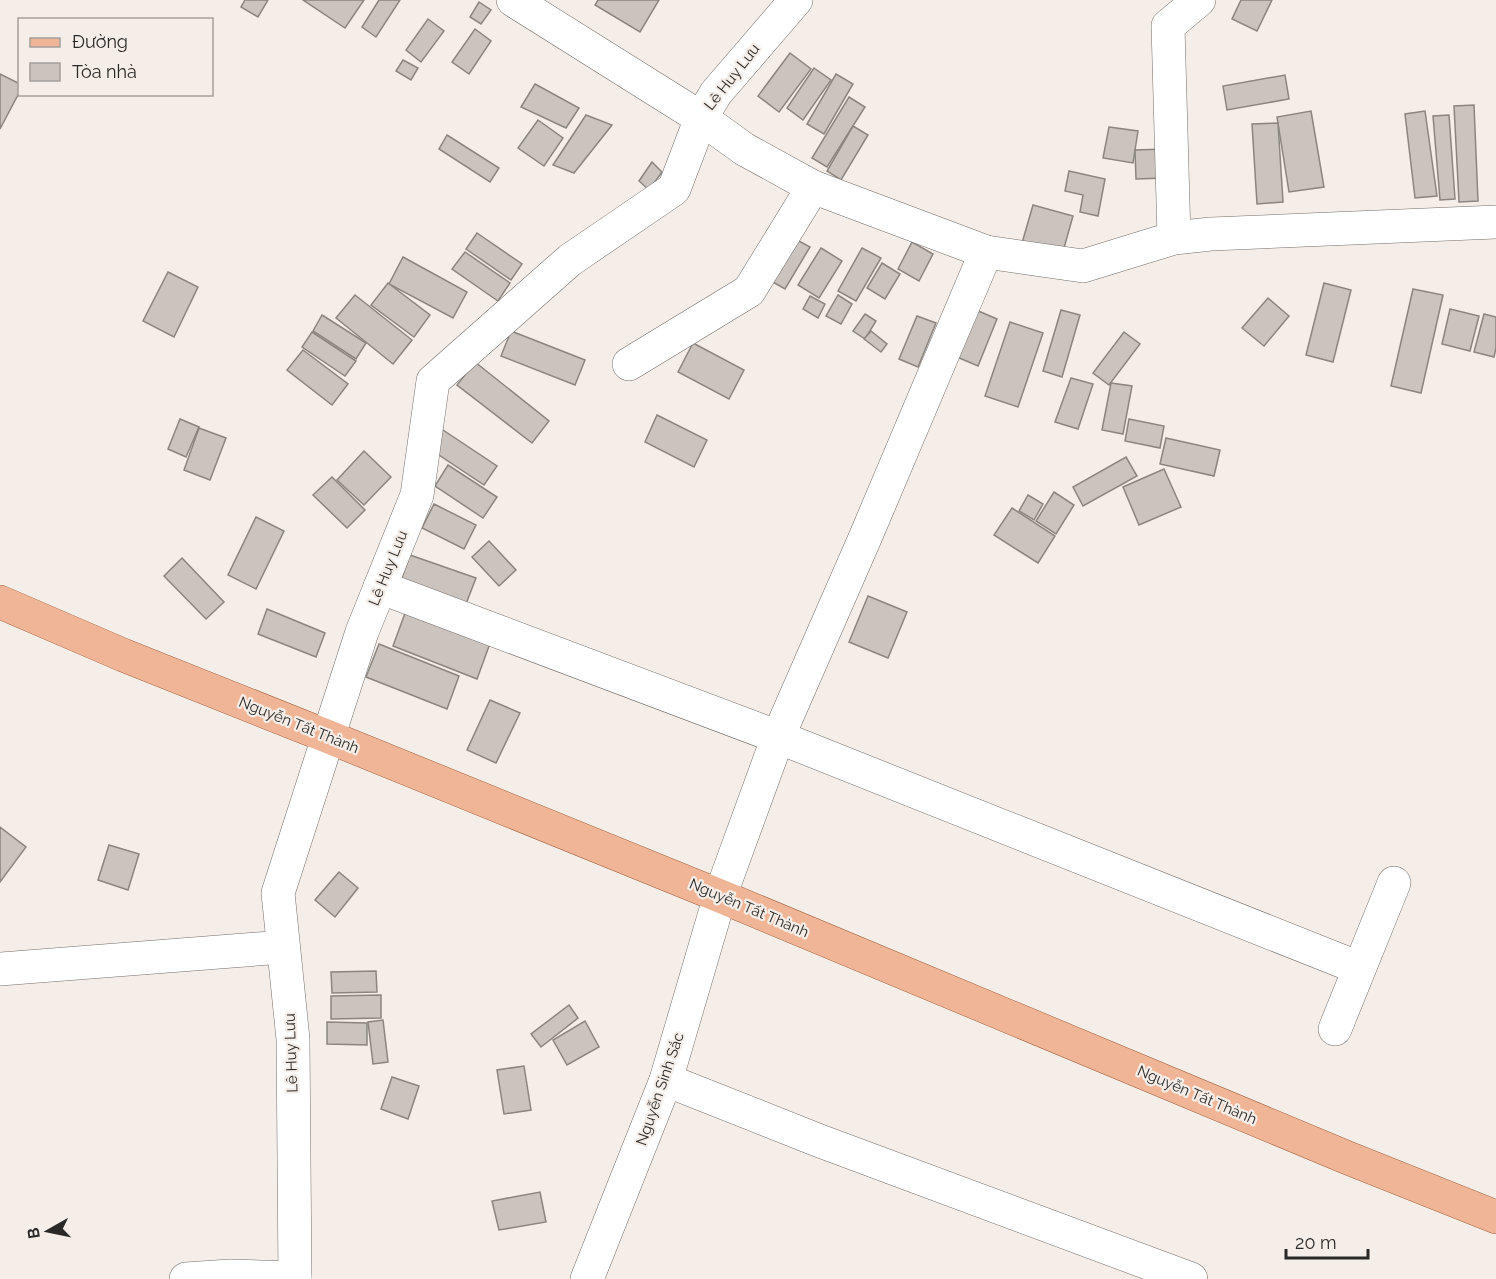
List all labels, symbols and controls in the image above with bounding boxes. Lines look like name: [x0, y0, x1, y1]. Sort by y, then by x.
legend: [18, 18, 213, 96]
text: Đường: [72, 31, 128, 52]
street label: Lê Huy Lưu: [700, 40, 764, 114]
text: Tòa nhà: [72, 61, 137, 82]
street label: Lê Huy Lưu: [365, 528, 411, 608]
street label: Nguyễn Tất Thành: [236, 693, 362, 757]
street label: Nguyễn Tất Thành: [687, 875, 811, 941]
street label: Lê Huy Lưu: [281, 1013, 301, 1093]
street label: Nguyễn Sinh Sắc: [632, 1030, 688, 1148]
street label: Nguyễn Tất Thành: [1135, 1062, 1259, 1128]
north arrow: [18, 1201, 78, 1261]
scale bar: [1286, 1222, 1368, 1260]
text: B: [23, 1226, 44, 1240]
text: 20 m: [1295, 1232, 1337, 1253]

